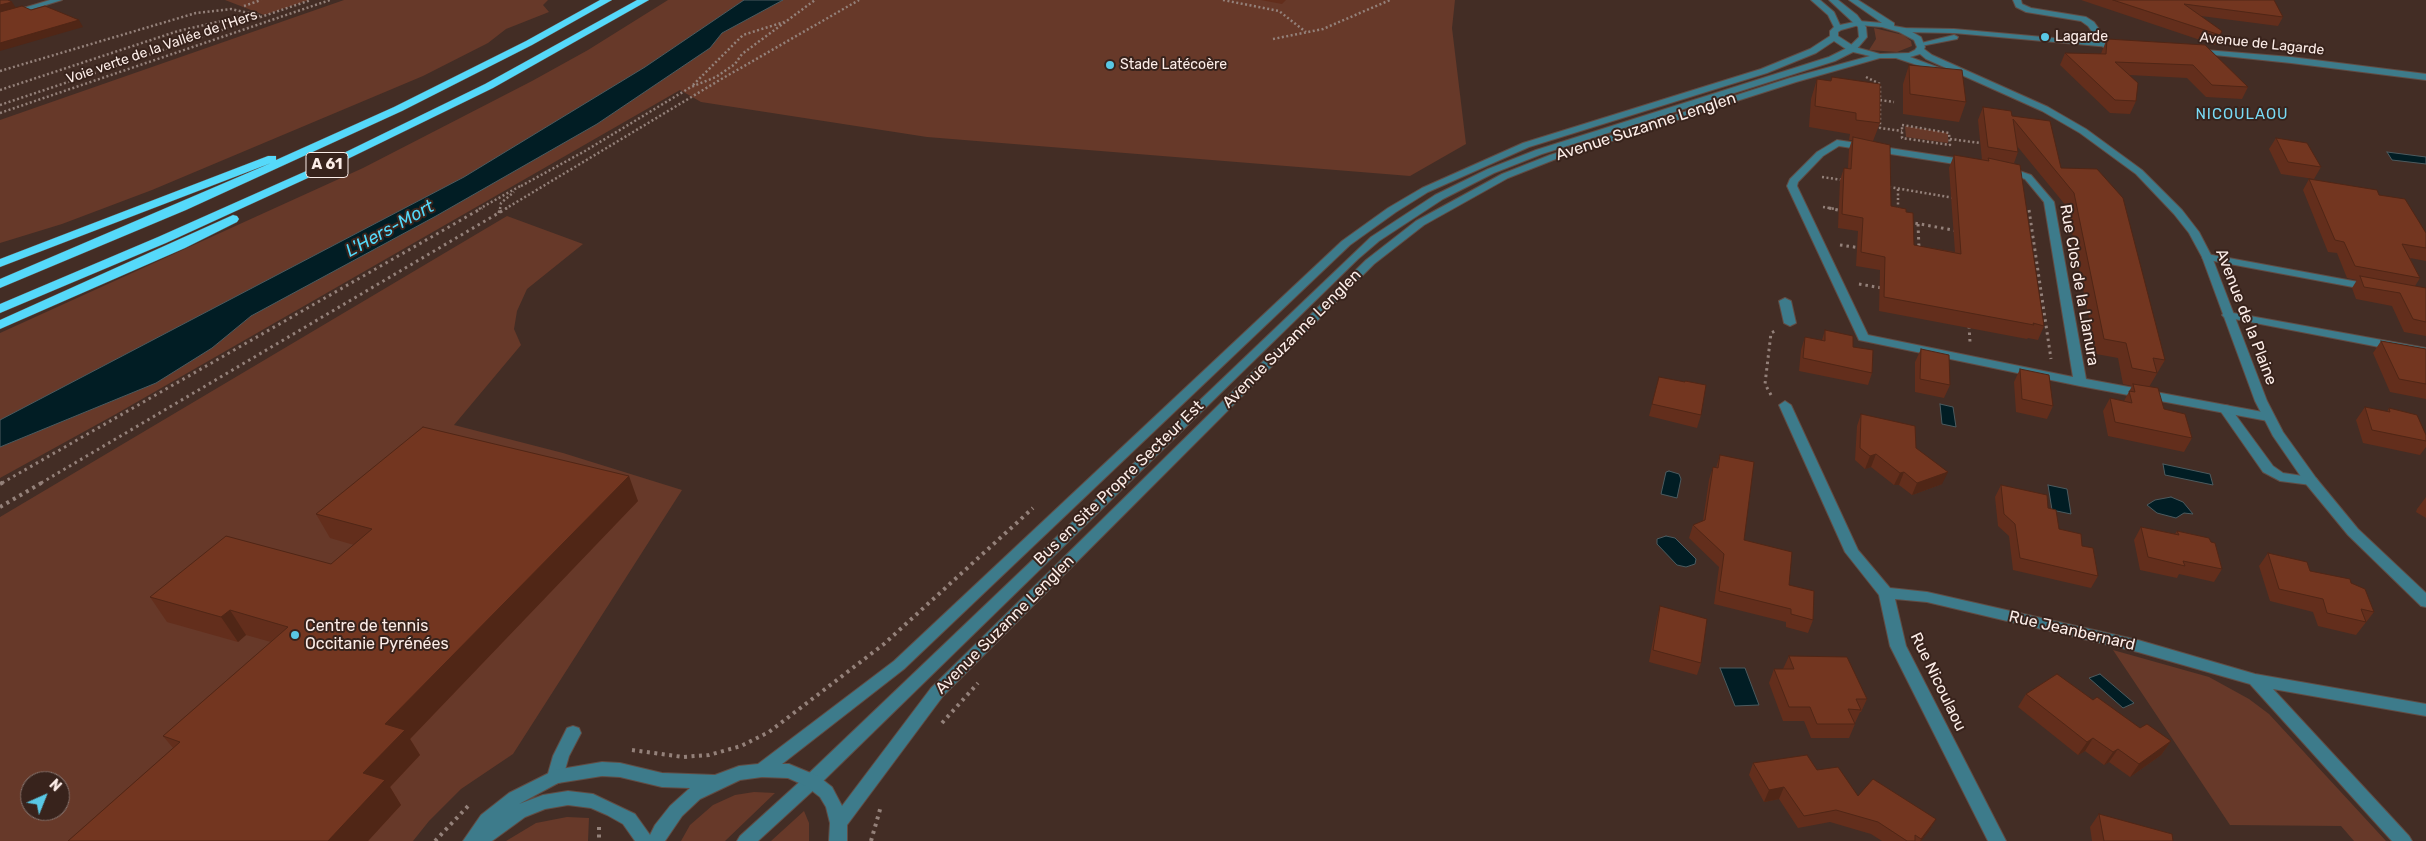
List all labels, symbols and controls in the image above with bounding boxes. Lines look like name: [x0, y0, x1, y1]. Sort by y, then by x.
street label: Voie verte de la Vallée de l'Hers: [64, 6, 260, 88]
place label: Lagarde: [2055, 29, 2108, 45]
street label: Avenue de Lagarde: [2199, 29, 2325, 59]
marker: Lagarde: [2039, 31, 2051, 43]
place label: Stade Latécoère: [1120, 57, 1227, 73]
marker: Stade Latécoère: [1104, 59, 1116, 71]
street label: Avenue Suzanne Lenglen: [1553, 89, 1739, 165]
district label: NICOULAOU: [2194, 106, 2290, 124]
road number: A 61: [306, 152, 348, 178]
water label: L'Hers-Mort: [342, 196, 438, 262]
street label: Rue Clos de la Llanura: [2055, 203, 2103, 367]
street label: Avenue de la Plaine: [2211, 246, 2281, 388]
street label: Avenue Suzanne Lenglen: [1219, 266, 1365, 412]
street label: Bus en Site Propre Secteur Est: [1030, 397, 1208, 569]
street label: Avenue Suzanne Lenglen: [932, 552, 1078, 698]
street label: Rue Jeanbernard: [2007, 607, 2137, 655]
place label: Centre de tennis Occitanie Pyrénées: [305, 616, 449, 654]
marker: Centre de tennis Occitanie Pyrénées: [289, 629, 301, 641]
street label: Rue Nicoulaou: [1906, 630, 1970, 734]
north arrow: [20, 771, 70, 821]
text: N: [46, 776, 65, 795]

